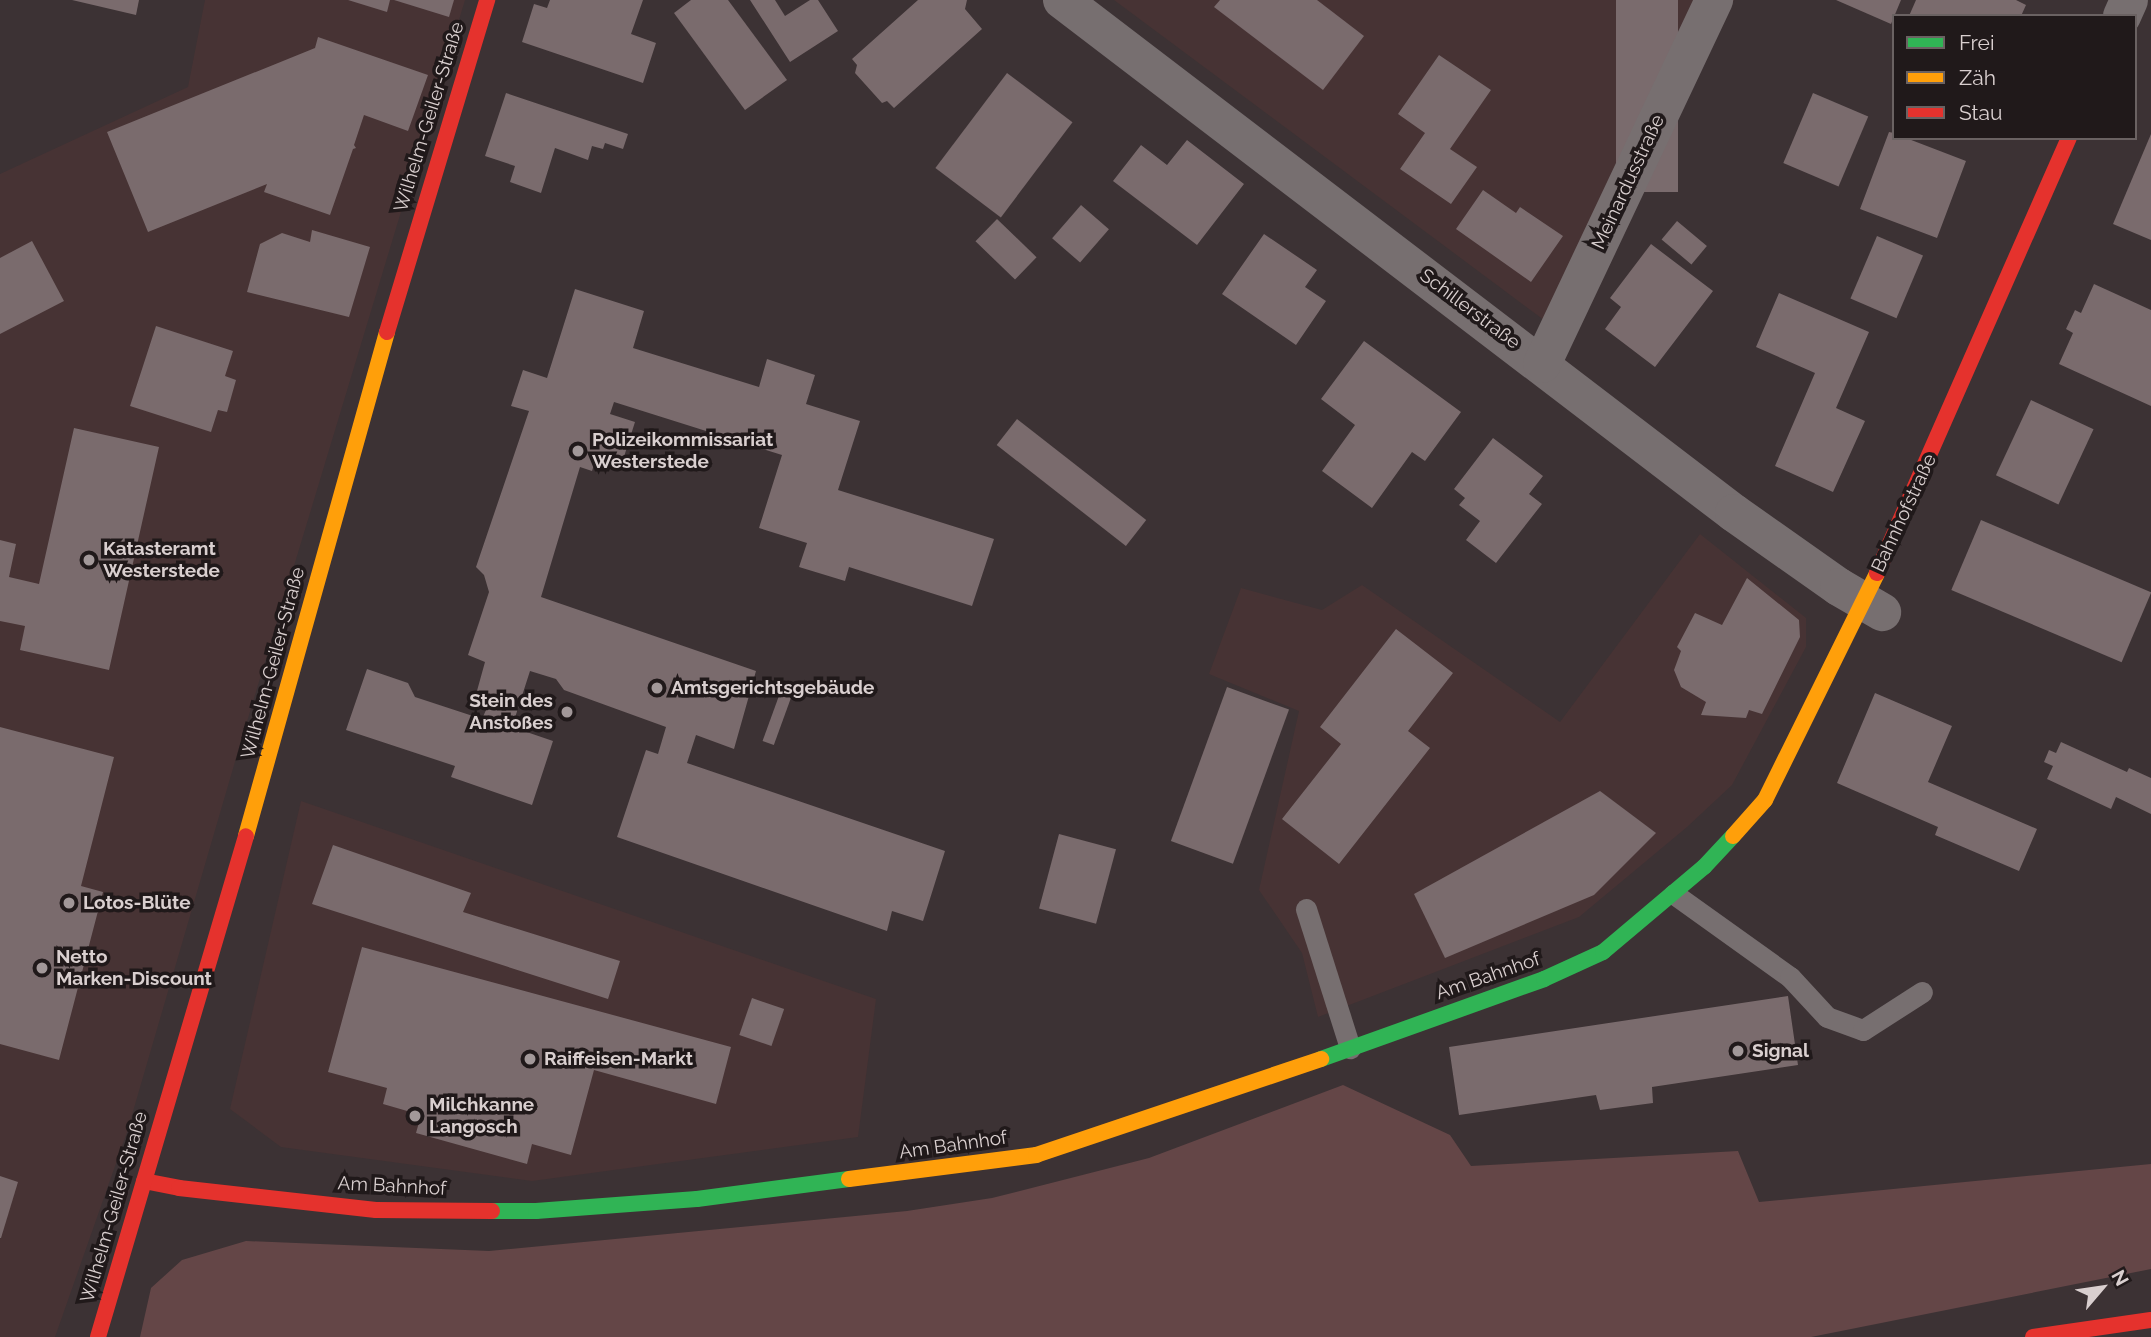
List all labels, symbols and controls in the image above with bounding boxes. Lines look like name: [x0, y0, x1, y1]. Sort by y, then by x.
legend: [1892, 14, 2137, 140]
street label: Wilhelm-Geiler-Straße: [389, 19, 469, 215]
text: Frei: [1959, 30, 1995, 55]
text: Zäh: [1959, 65, 1996, 90]
text: Stau: [1959, 100, 2003, 125]
street label: Meinardusstraße: [1587, 111, 1669, 253]
street label: Schillerstraße: [1415, 264, 1525, 354]
place label: Polizeikommissariat Westerstede: [592, 429, 773, 473]
marker: Polizeikommissariat Westerstede: [570, 443, 586, 459]
street label: Bahnhofstraße: [1867, 450, 1941, 576]
place label: Katasteramt Westerstede: [103, 538, 220, 582]
marker: Katasteramt Westerstede: [81, 552, 97, 568]
street label: Wilhelm-Geiler-Straße: [236, 565, 310, 761]
place label: Amtsgerichtsgebäude: [671, 677, 874, 699]
marker: Amtsgerichtsgebäude: [649, 680, 665, 696]
place label: Stein des Anstoßes: [469, 690, 553, 734]
marker: Stein des Anstoßes: [559, 704, 575, 720]
place label: Lotos-Blüte: [83, 892, 191, 914]
marker: Lotos-Blüte: [61, 895, 77, 911]
place label: Netto Marken-Discount: [56, 946, 212, 990]
street label: Am Bahnhof: [1433, 948, 1543, 1004]
marker: Netto Marken-Discount: [34, 960, 50, 976]
place label: Signal: [1752, 1040, 1809, 1062]
marker: Signal: [1730, 1043, 1746, 1059]
place label: Raiffeisen-Markt: [544, 1048, 693, 1070]
marker: Raiffeisen-Markt: [522, 1051, 538, 1067]
place label: Milchkanne Langosch: [429, 1094, 534, 1138]
marker: Milchkanne Langosch: [407, 1108, 423, 1124]
street label: Wilhelm-Geiler-Straße: [76, 1109, 152, 1305]
street label: Am Bahnhof: [898, 1126, 1008, 1164]
street label: Am Bahnhof: [337, 1172, 447, 1200]
north arrow: [2067, 1253, 2137, 1323]
text: N: [2107, 1266, 2134, 1289]

